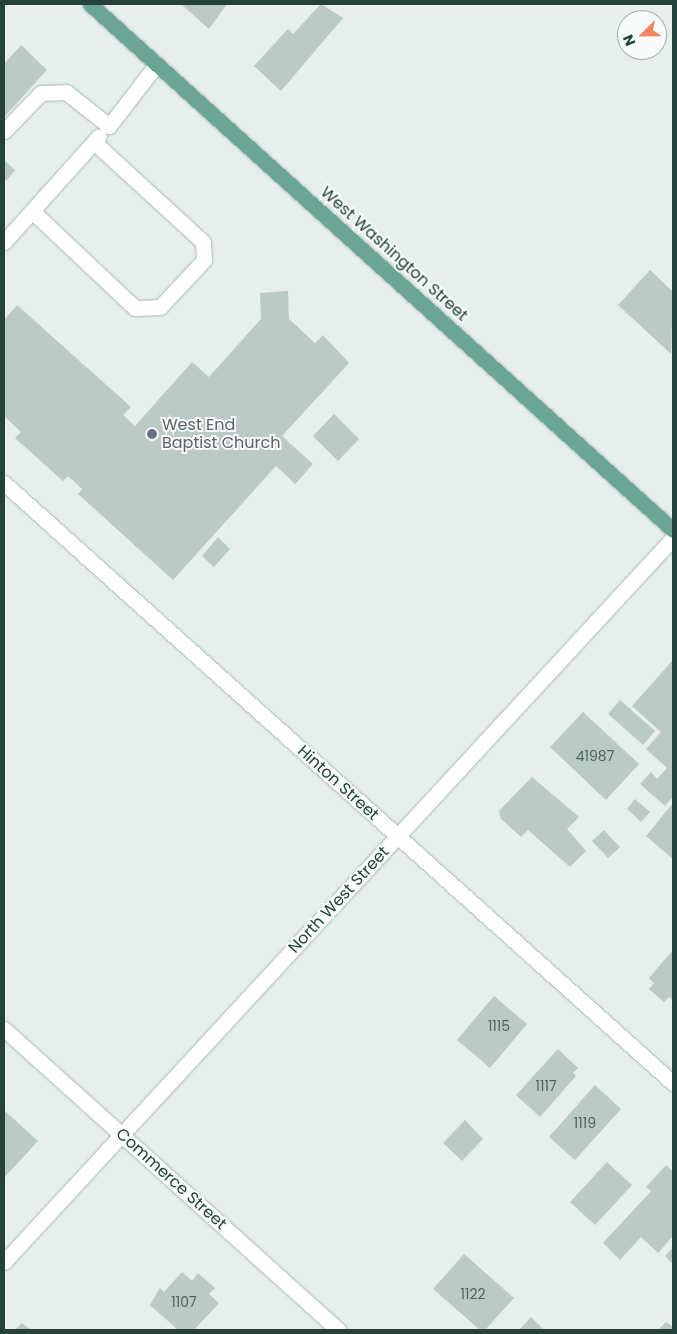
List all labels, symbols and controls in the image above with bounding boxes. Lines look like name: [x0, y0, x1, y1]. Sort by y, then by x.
north arrow: [617, 10, 667, 60]
text: N: [618, 32, 640, 49]
street label: West Washington Street: [316, 183, 472, 325]
place label: West End Baptist Church: [162, 415, 280, 453]
marker: West End Baptist Church: [146, 428, 158, 440]
street label: Hinton Street: [293, 742, 383, 824]
house number: 41987: [576, 748, 614, 764]
street label: North West Street: [285, 843, 393, 957]
house number: 1115: [488, 1018, 510, 1034]
house number: 1117: [535, 1078, 557, 1094]
house number: 1119: [574, 1115, 596, 1131]
street label: Commerce Street: [112, 1124, 230, 1234]
house number: 1122: [460, 1286, 486, 1302]
house number: 1107: [171, 1294, 197, 1310]

